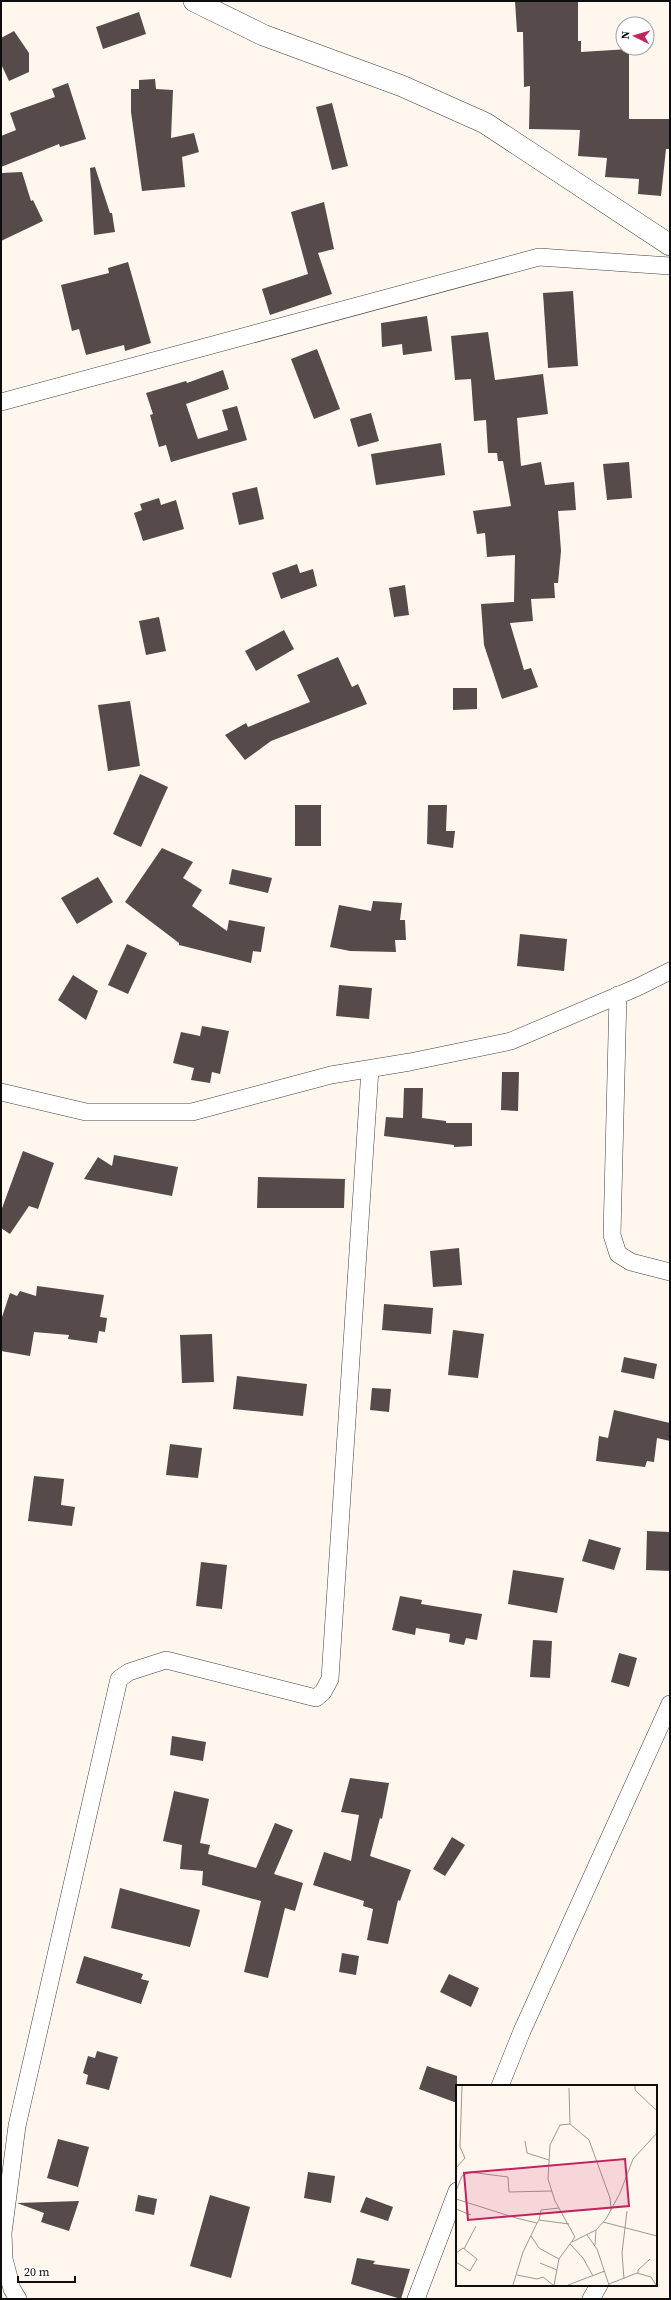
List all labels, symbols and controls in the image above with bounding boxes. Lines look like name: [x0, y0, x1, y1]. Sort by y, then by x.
north arrow: [615, 16, 655, 56]
text: N: [618, 31, 633, 40]
inset map: [456, 2085, 657, 2286]
scale bar: [18, 2258, 75, 2284]
text: 20 m: [24, 2264, 50, 2280]

